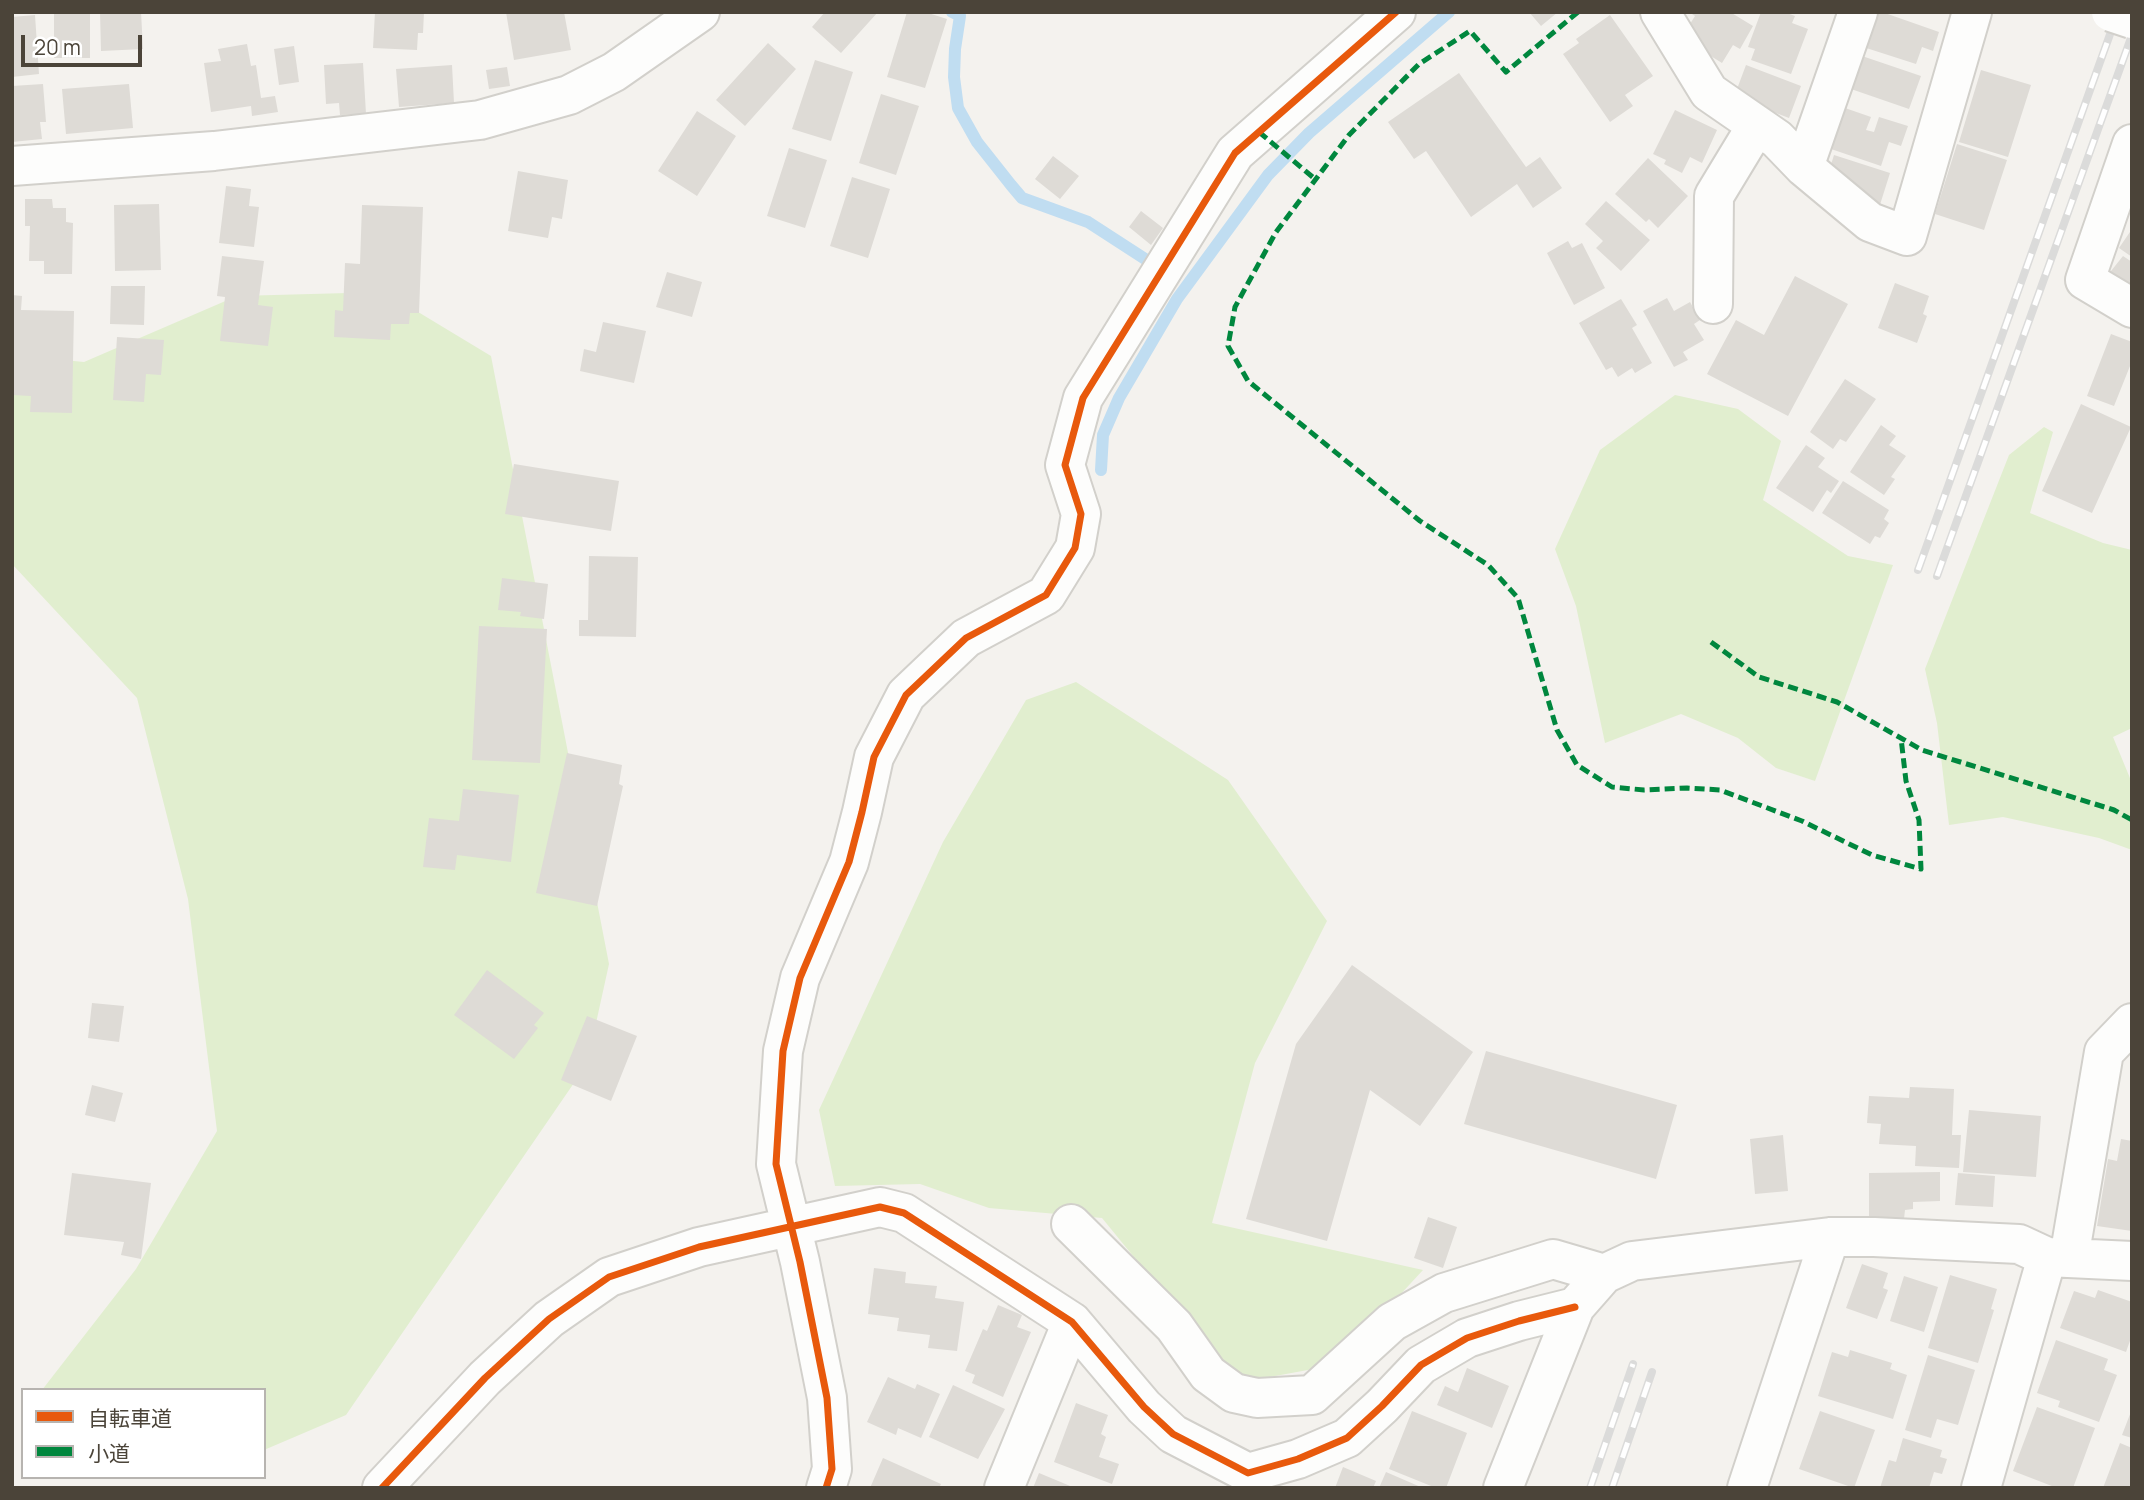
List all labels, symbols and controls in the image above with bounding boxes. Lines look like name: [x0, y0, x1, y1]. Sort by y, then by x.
scale bar: [24, 21, 145, 65]
text: 20 m: [34, 33, 81, 61]
legend: [21, 1388, 266, 1479]
text: 自転車道: [88, 1404, 172, 1432]
text: 小道: [88, 1439, 130, 1467]

